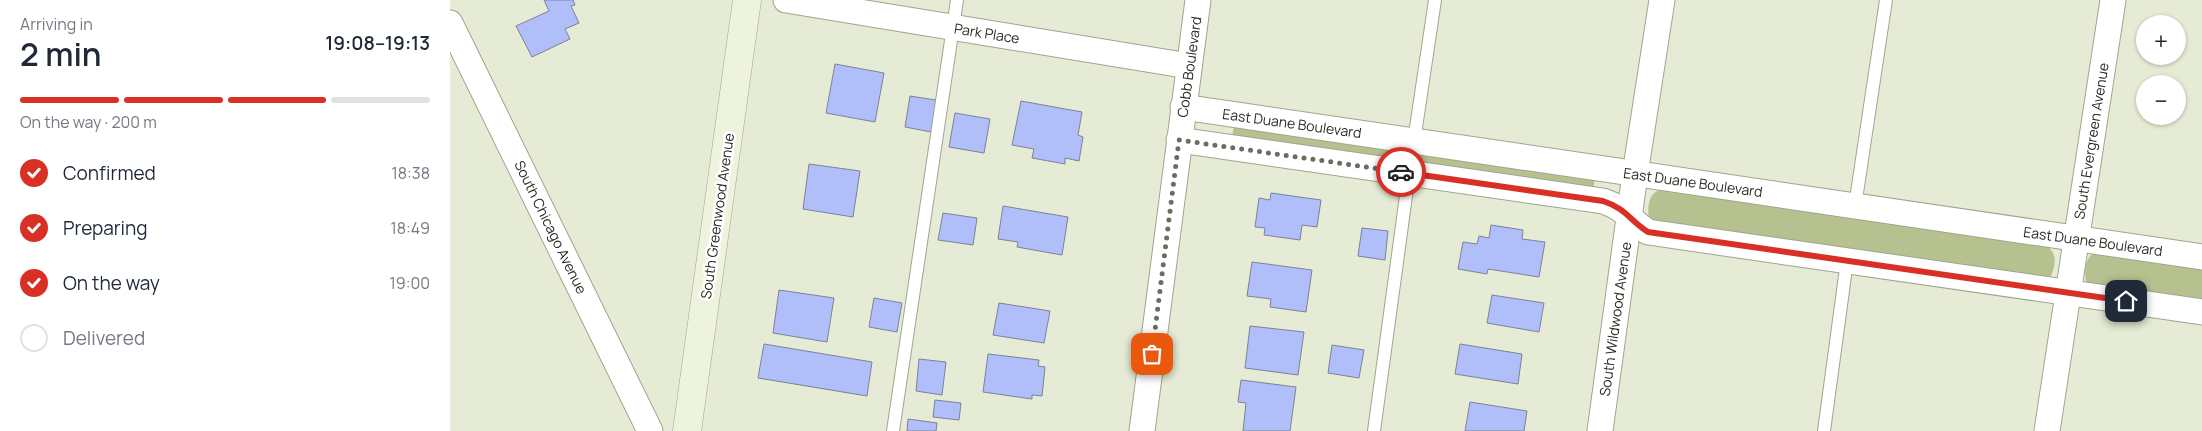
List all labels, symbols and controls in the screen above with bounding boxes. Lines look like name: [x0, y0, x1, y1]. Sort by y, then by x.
text: Arriving in: [20, 13, 93, 35]
street label: Cobb Boulevard: [1173, 15, 1205, 119]
map controls: [2136, 15, 2186, 125]
button: +: [2136, 15, 2186, 65]
street label: Park Place: [953, 18, 1021, 48]
text: 19:08–19:13: [325, 30, 430, 56]
text: 2 min: [20, 32, 102, 76]
street label: South Evergreen Avenue: [2069, 61, 2113, 221]
button: −: [2136, 75, 2186, 125]
street label: East Duane Boulevard: [1221, 104, 1363, 142]
text: On the way · 200 m: [20, 111, 157, 133]
street label: South Greenwood Avenue: [696, 132, 738, 300]
courier: [1376, 147, 1426, 197]
street label: South Chicago Avenue: [510, 157, 592, 297]
icon: car: [1387, 158, 1415, 186]
icon: check: [20, 159, 48, 187]
text: Confirmed: [63, 160, 156, 186]
text: 18:38: [392, 162, 430, 184]
street label: East Duane Boulevard: [1622, 163, 1764, 201]
icon: check: [20, 214, 48, 242]
text: Preparing: [63, 215, 148, 241]
text: 18:49: [390, 217, 430, 239]
street label: East Duane Boulevard: [2022, 222, 2164, 260]
street label: South Wildwood Avenue: [1595, 241, 1635, 397]
icon: check: [20, 269, 48, 297]
text: On the way: [63, 270, 160, 296]
text: 19:00: [390, 272, 430, 294]
pin: [2105, 280, 2147, 322]
icon: home: [2112, 287, 2140, 315]
text: Delivered: [63, 325, 145, 351]
pin: [1131, 333, 1173, 375]
icon: bag: [1138, 340, 1166, 368]

